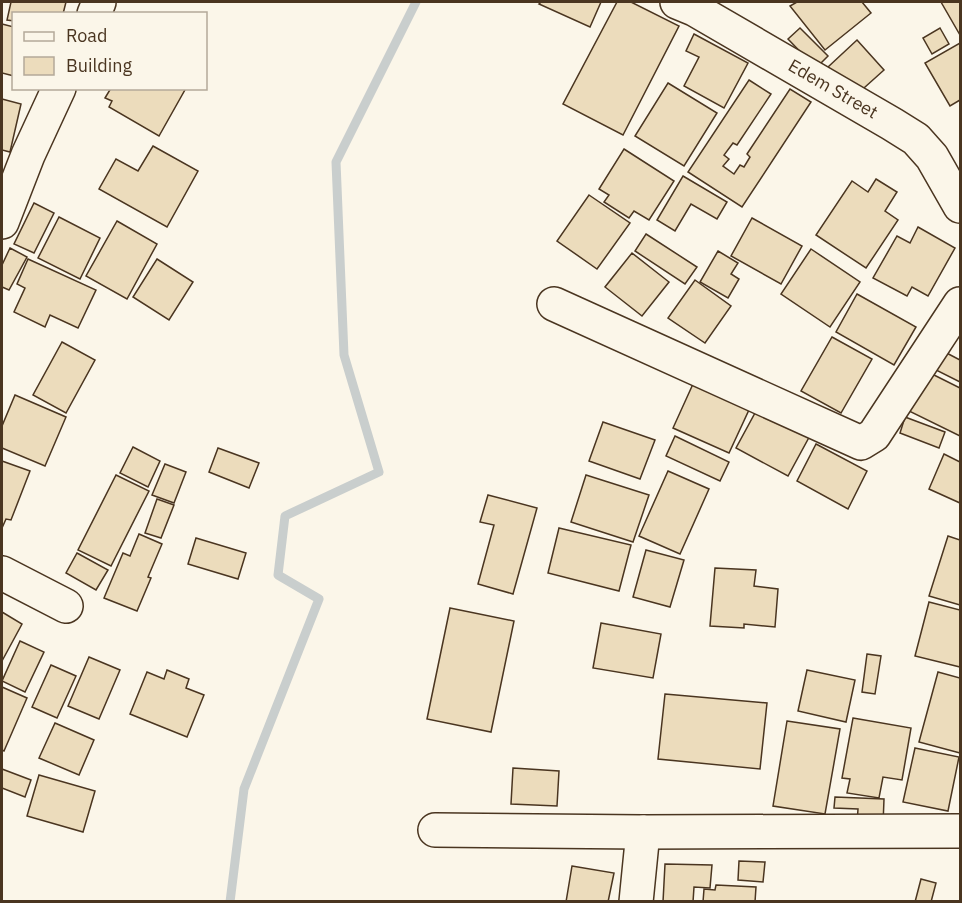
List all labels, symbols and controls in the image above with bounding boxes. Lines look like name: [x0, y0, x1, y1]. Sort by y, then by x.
legend: [12, 12, 207, 90]
text: Road: [66, 24, 107, 47]
text: Building: [66, 54, 133, 77]
street label: Edem Street: [784, 54, 882, 124]

